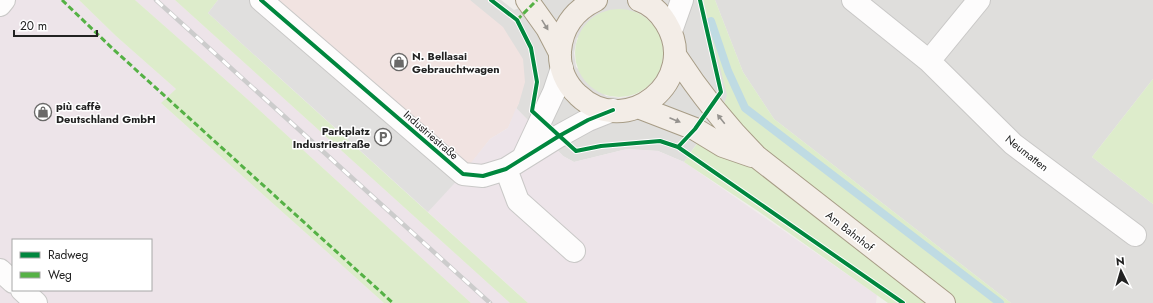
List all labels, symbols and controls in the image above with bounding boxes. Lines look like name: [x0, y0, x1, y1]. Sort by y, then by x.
scale bar: [14, 12, 97, 38]
text: 20 m: [20, 17, 47, 35]
one-way arrow: [542, 19, 549, 31]
place label: N. Bellasai Gebrauchtwagen: [412, 48, 500, 77]
shop icon: N. Bellasai Gebrauchtwagen: [389, 52, 409, 72]
place label: più caffè Deutschland GmbH: [56, 98, 156, 127]
shop icon: più caffè Deutschland GmbH: [33, 102, 53, 122]
street label: Industriestraße: [400, 107, 462, 164]
one-way arrow: [717, 113, 725, 124]
one-way arrow: [669, 118, 681, 124]
place label: Parkplatz Industriestraße: [293, 123, 370, 152]
parking icon: Parkplatz Industriestraße: [373, 127, 393, 147]
street label: Neumatten: [1002, 131, 1052, 175]
street label: Am Bahnhof: [823, 207, 878, 255]
legend: [12, 239, 152, 291]
text: Radweg: [48, 246, 88, 264]
north arrow: [1101, 251, 1141, 291]
text: N: [1115, 253, 1125, 269]
text: Weg: [48, 266, 72, 284]

